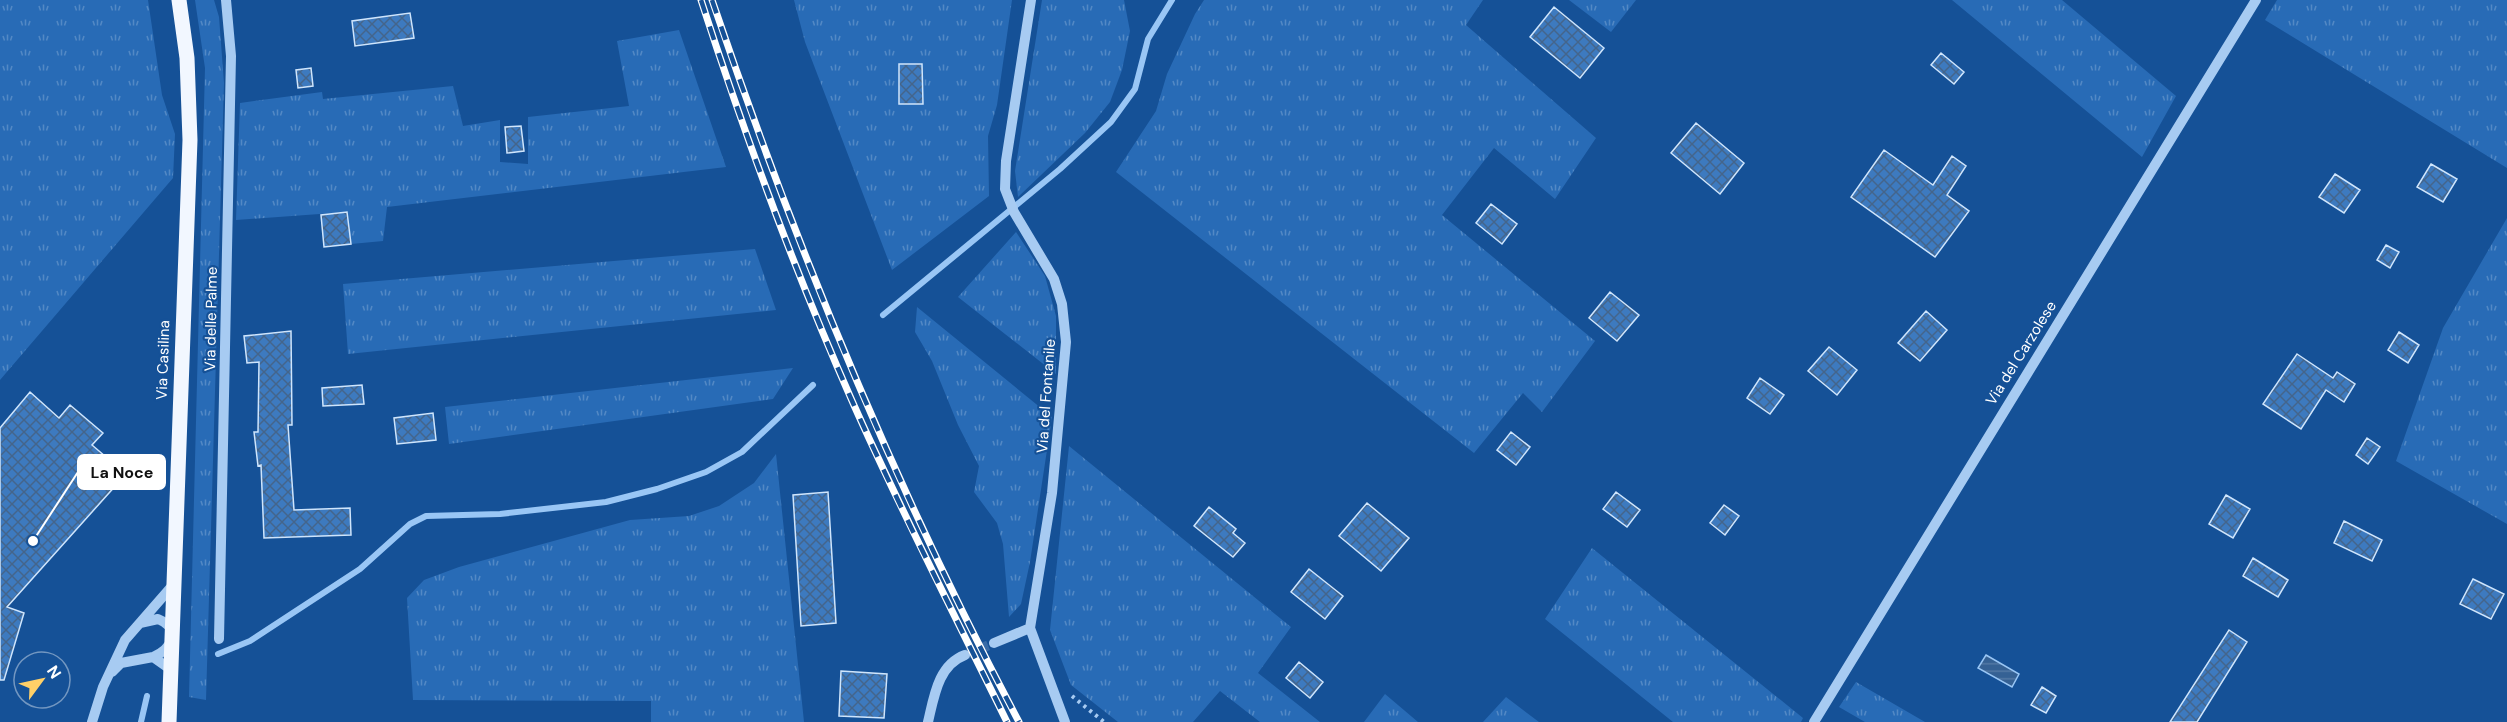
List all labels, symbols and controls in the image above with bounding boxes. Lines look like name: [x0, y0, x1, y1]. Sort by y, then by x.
street label: Via delle Palme: [200, 267, 222, 371]
street label: Via del Carzolese: [1981, 297, 2061, 409]
street label: Via Casilina: [152, 320, 174, 400]
street label: Via del Fontanile: [1032, 338, 1060, 454]
callout: La Noce: [78, 455, 165, 489]
text: La Noce: [91, 462, 153, 483]
north arrow: [12, 650, 72, 710]
text: N: [42, 661, 66, 683]

